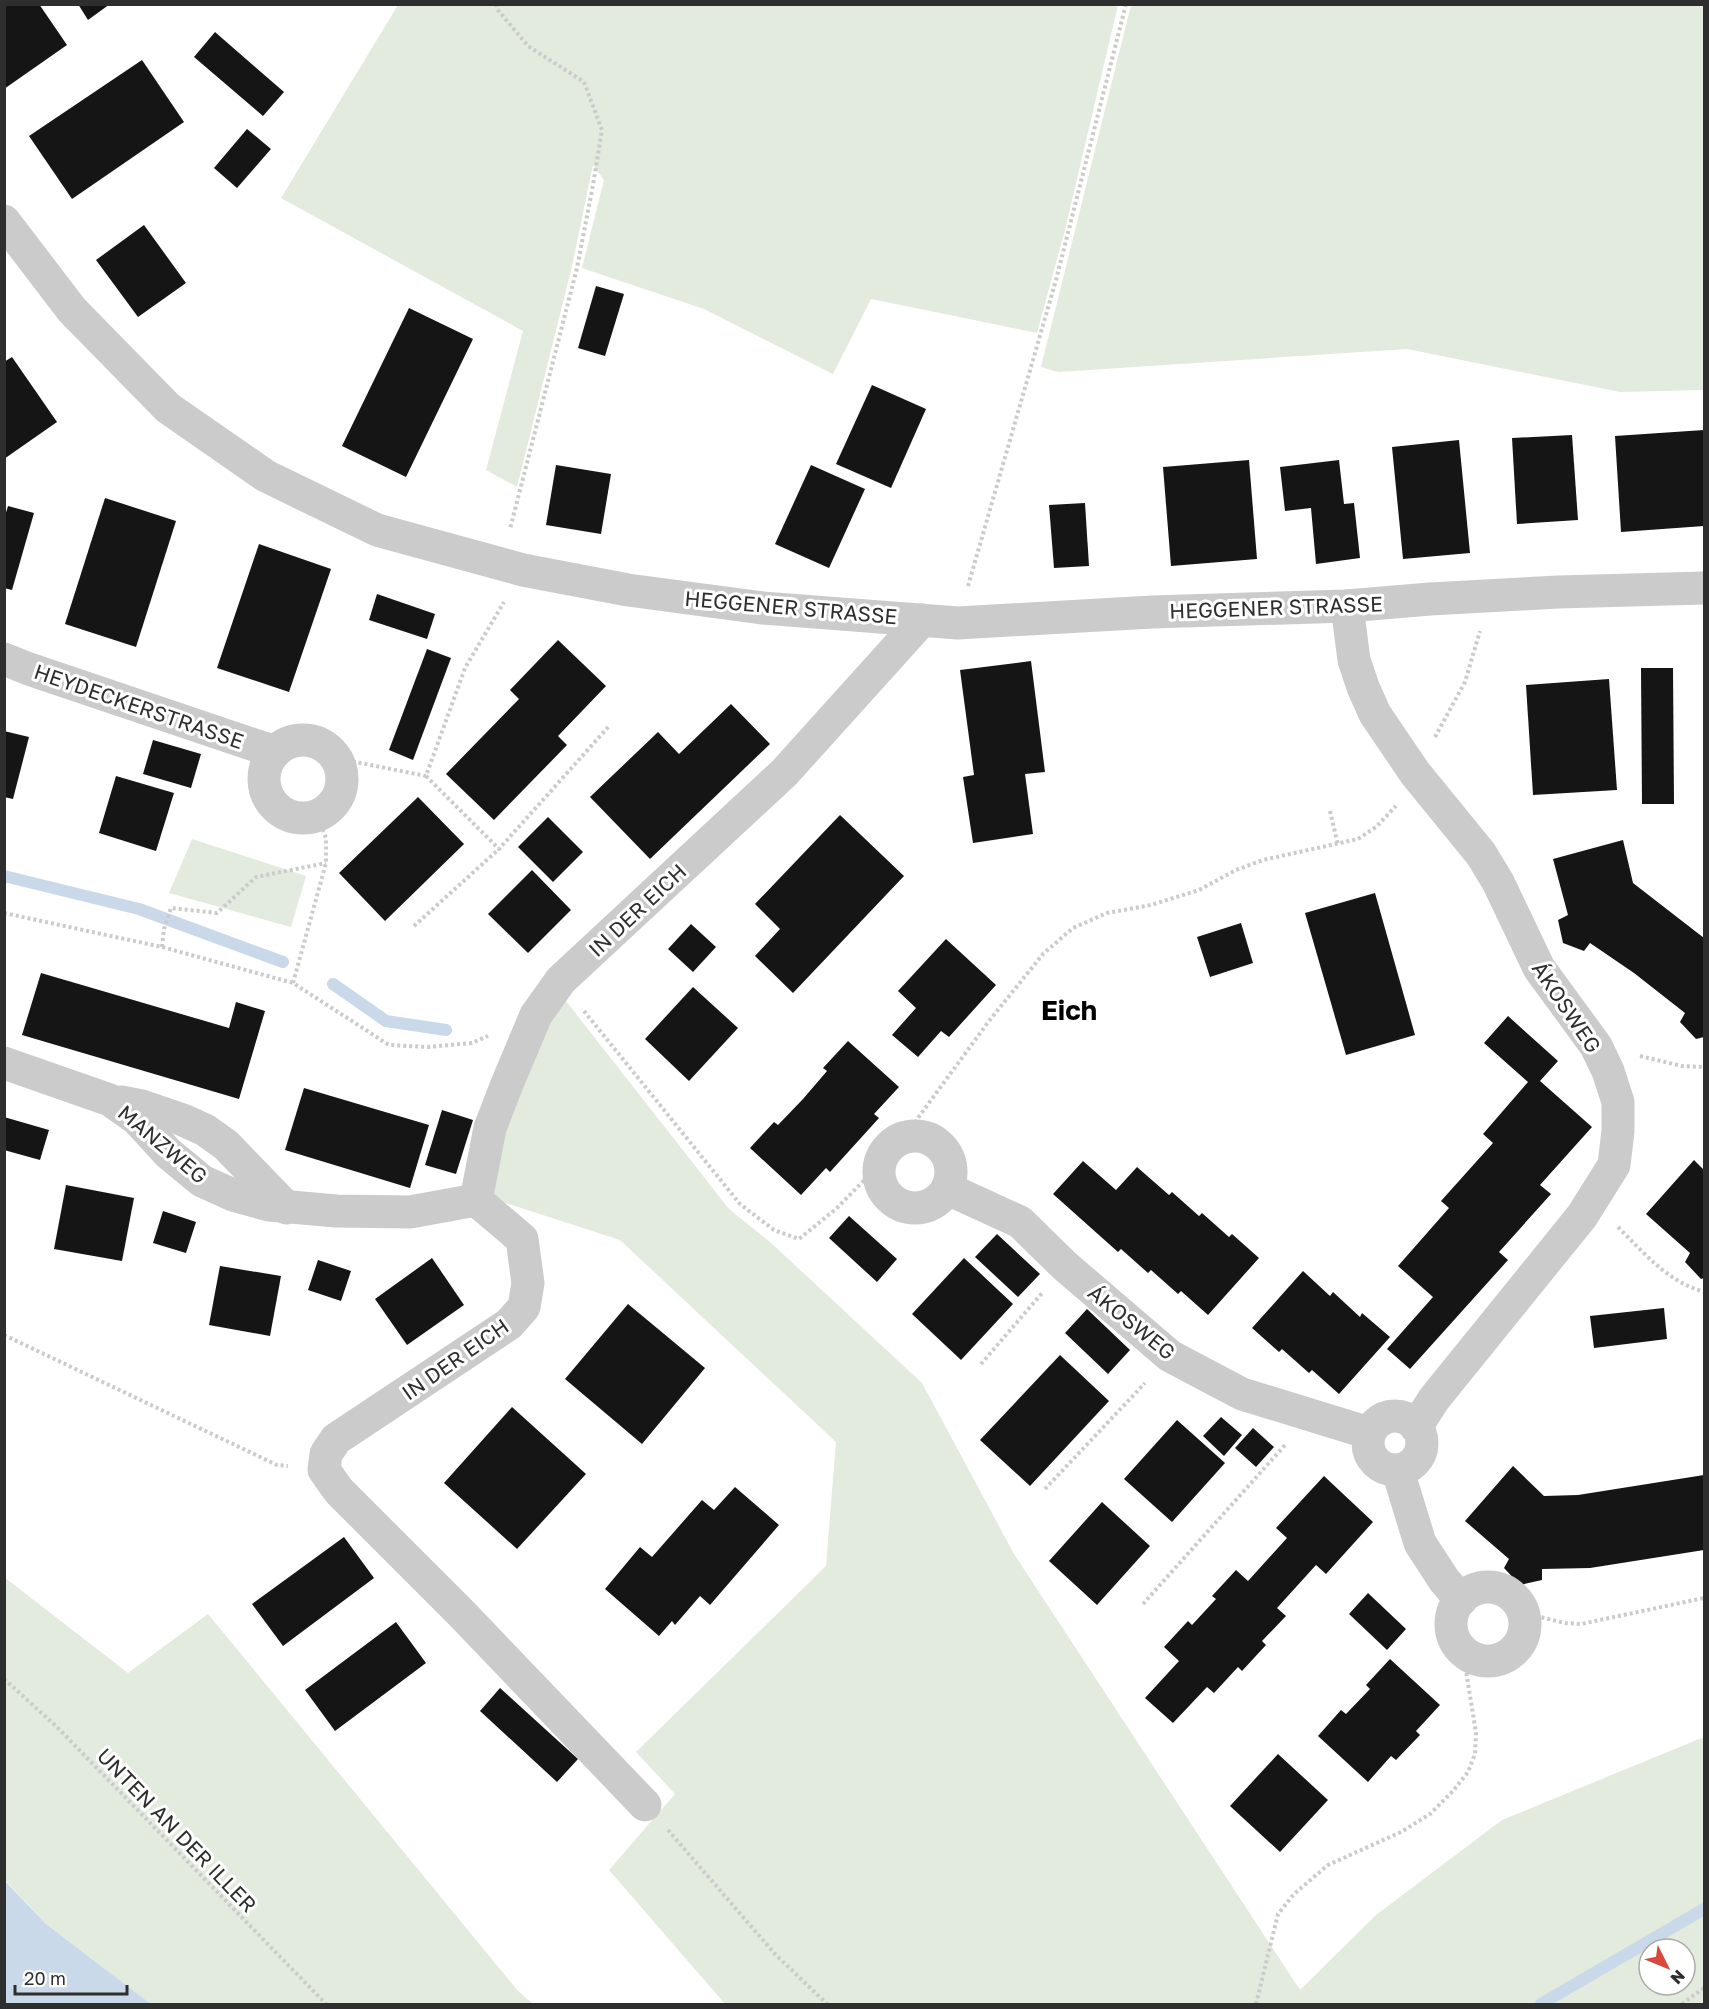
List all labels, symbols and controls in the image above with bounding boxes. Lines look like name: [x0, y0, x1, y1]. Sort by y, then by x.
street label: HEGGENER STRASSE: [684, 585, 898, 629]
street label: HEGGENER STRASSE: [1169, 590, 1383, 624]
street label: HEYDECKERSTRASSE: [31, 658, 247, 754]
street label: IN DER EICH: [583, 858, 691, 962]
street label: ÁKOSWEG: [1527, 956, 1607, 1058]
district label: Eich: [1041, 994, 1097, 1026]
street label: MANZWEG: [113, 1099, 213, 1189]
street label: ÁKOSWEG: [1083, 1279, 1181, 1365]
street label: IN DER EICH: [397, 1313, 513, 1405]
street label: UNTEN AN DER ILLER: [92, 1742, 262, 1918]
north arrow: [1637, 1937, 1697, 1997]
scale bar: [15, 1958, 128, 1996]
text: N: [1667, 1966, 1689, 1989]
text: 20 m: [24, 1967, 66, 1989]

